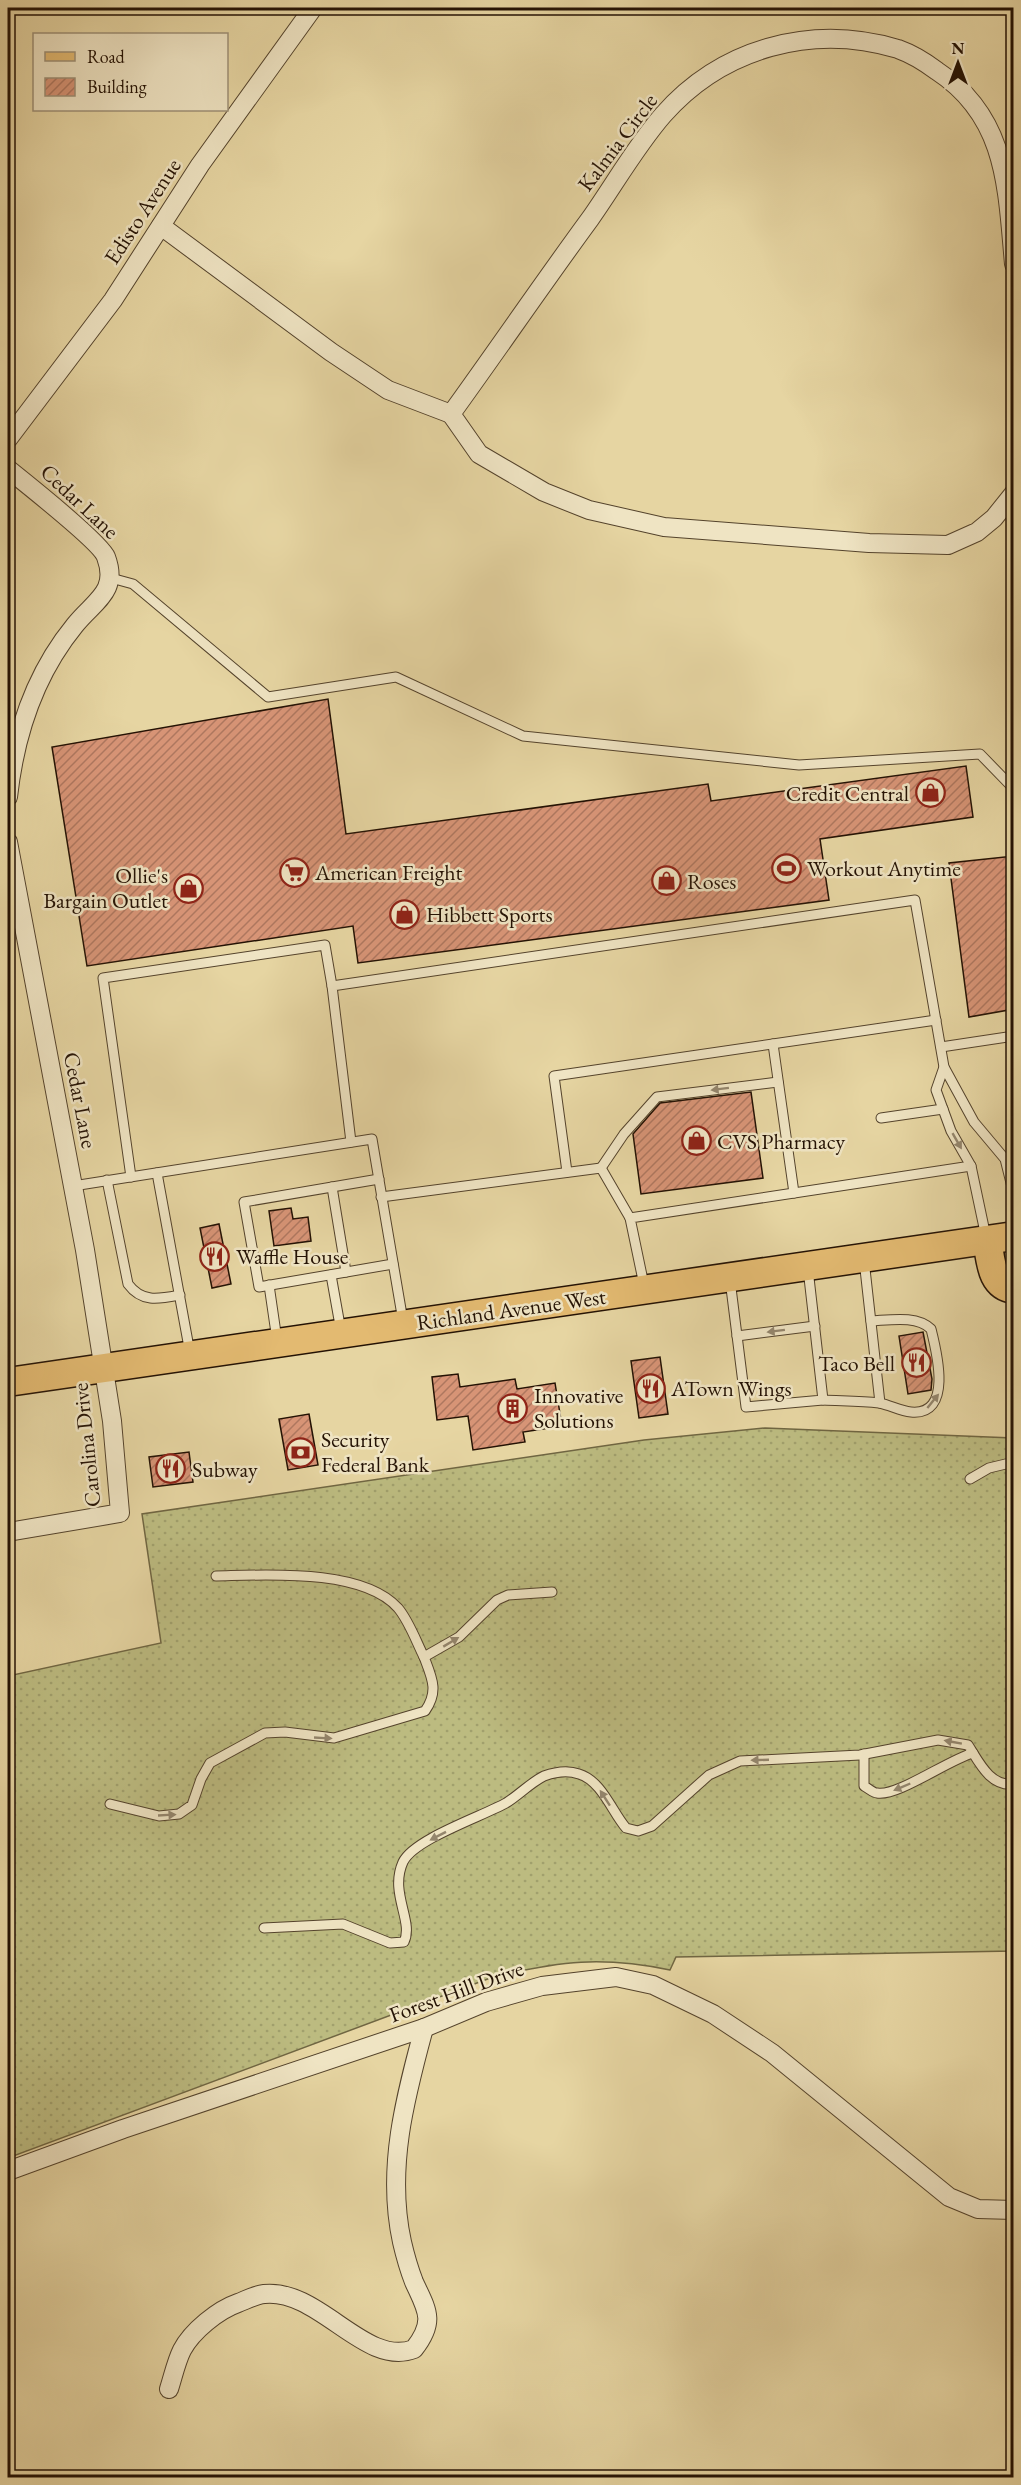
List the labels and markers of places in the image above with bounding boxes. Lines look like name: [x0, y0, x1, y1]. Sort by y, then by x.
shop icon: Credit Central: [914, 777, 946, 809]
place label: Credit Central: [786, 779, 909, 808]
sports icon: Workout Anytime: [770, 852, 802, 884]
place label: Workout Anytime: [807, 854, 961, 883]
supermarket icon: American Freight: [278, 856, 310, 888]
place label: American Freight: [314, 858, 463, 887]
place label: Ollie's Bargain Outlet: [43, 861, 168, 915]
shop icon: Roses: [650, 865, 682, 897]
place label: Roses: [687, 867, 736, 896]
shop icon: Ollie's Bargain Outlet: [173, 872, 205, 904]
shop icon: Hibbett Sports: [389, 898, 421, 930]
place label: Hibbett Sports: [426, 900, 553, 929]
shop icon: CVS Pharmacy: [680, 1125, 712, 1157]
place label: CVS Pharmacy: [717, 1127, 845, 1156]
restaurant icon: Waffle House: [199, 1240, 231, 1272]
place label: Waffle House: [236, 1242, 349, 1271]
restaurant icon: Taco Bell: [900, 1347, 932, 1379]
place label: Taco Bell: [818, 1349, 895, 1378]
restaurant icon: ATown Wings: [634, 1372, 666, 1404]
place label: ATown Wings: [670, 1374, 792, 1403]
place label: Innovative Solutions: [534, 1381, 624, 1435]
building icon: Innovative Solutions: [497, 1392, 529, 1424]
place label: Security Federal Bank: [321, 1425, 430, 1479]
bank icon: Security Federal Bank: [284, 1436, 316, 1468]
restaurant icon: Subway: [155, 1453, 187, 1485]
place label: Subway: [192, 1455, 258, 1484]

